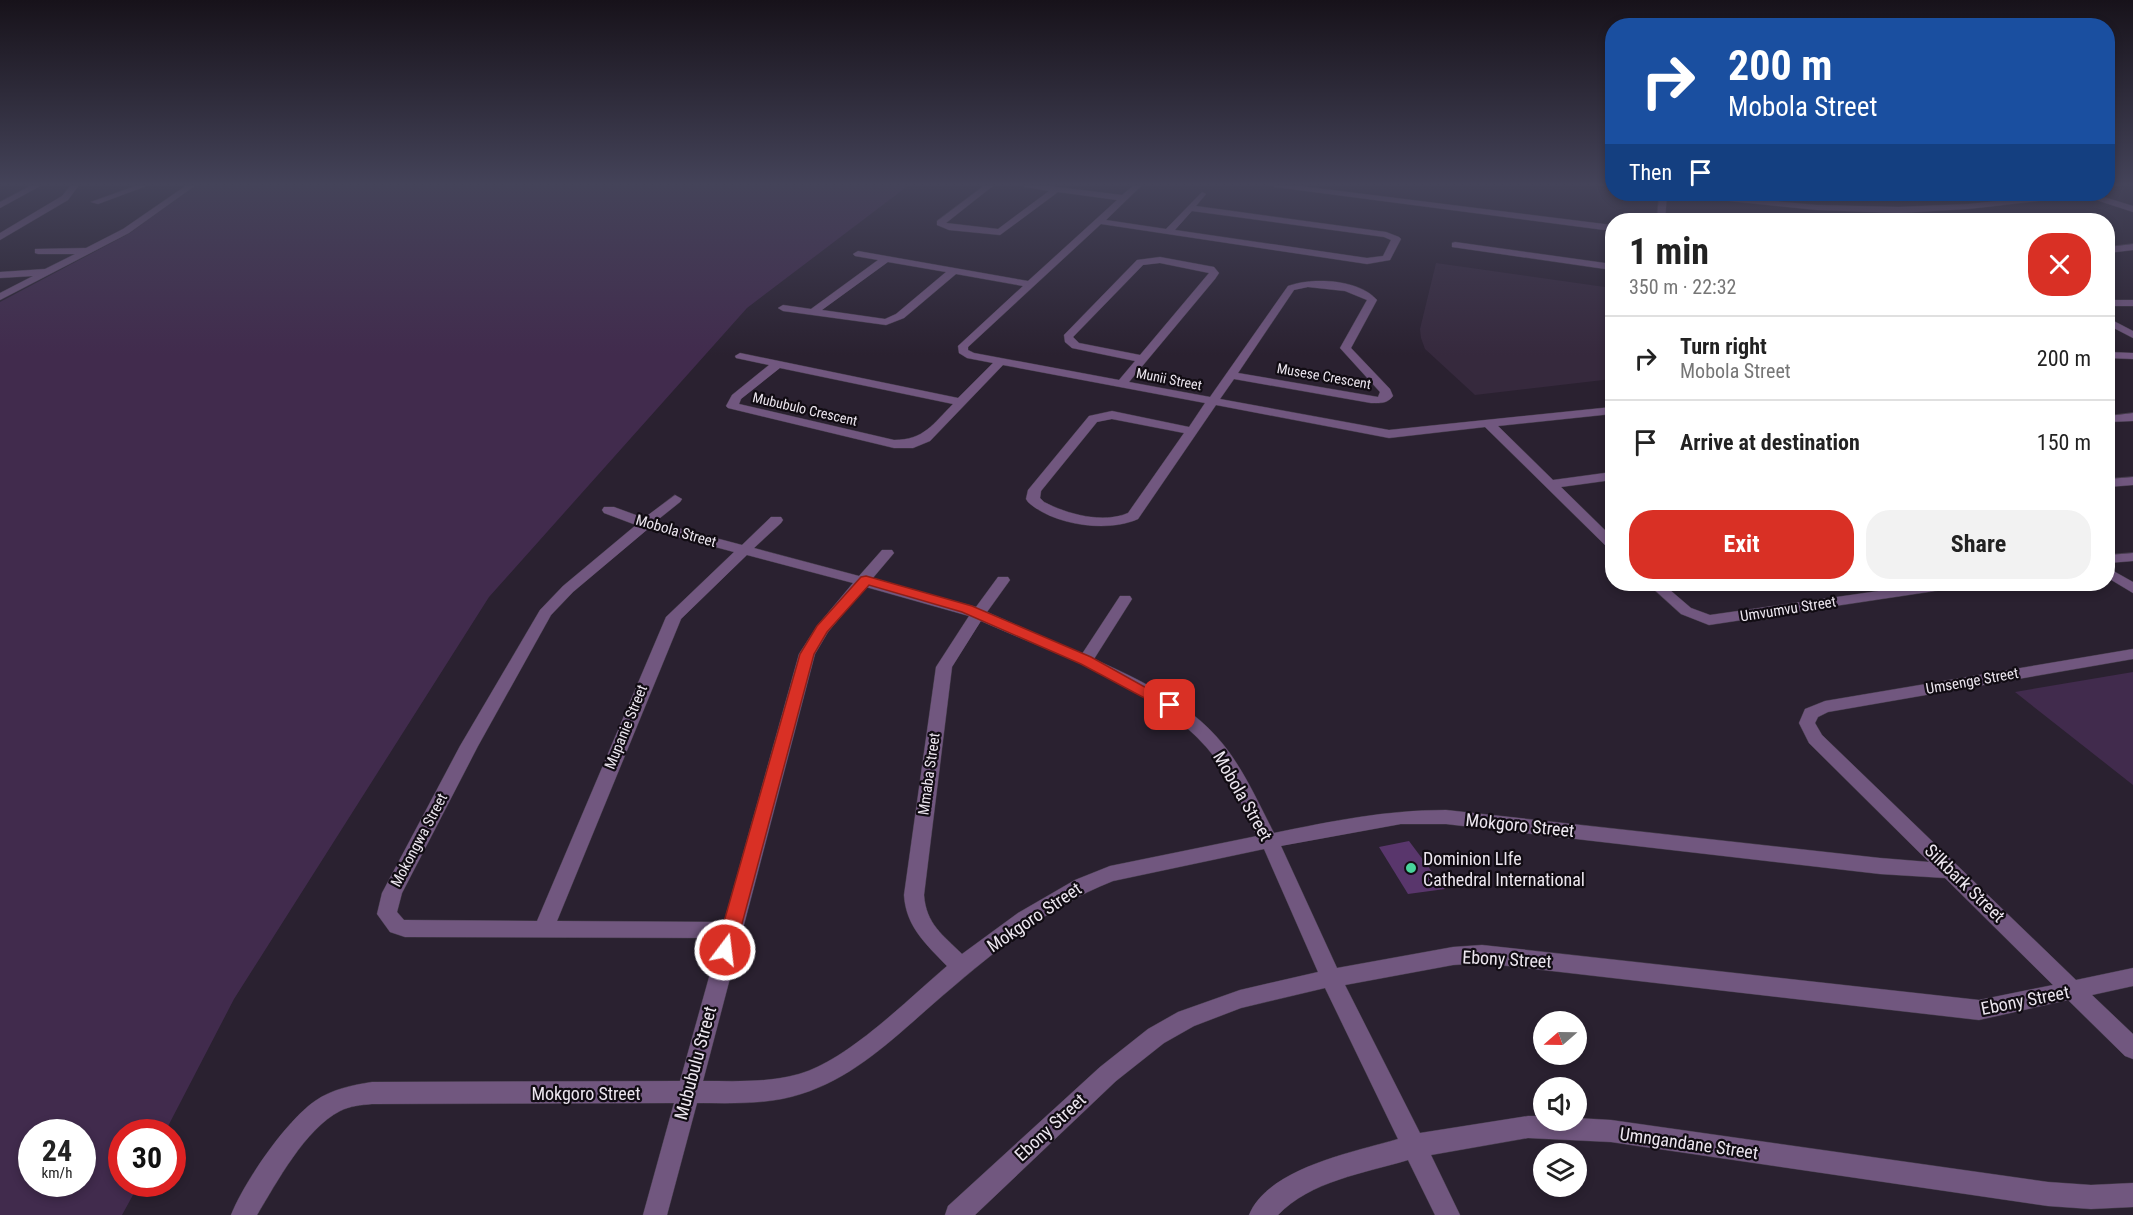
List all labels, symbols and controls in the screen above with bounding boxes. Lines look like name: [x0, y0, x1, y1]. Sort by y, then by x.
text: 200 m: [1728, 41, 1833, 90]
icon: right: [1629, 42, 1707, 120]
text: Mobola Street: [1728, 91, 1877, 123]
icon: arrive: [1684, 156, 1717, 189]
text: Then: [1629, 160, 1672, 185]
text: 1 min: [1629, 231, 1709, 273]
button: close: [2028, 233, 2091, 296]
text: 350 m · 22:32: [1629, 275, 1736, 299]
text: Turn right: [1680, 334, 1767, 359]
icon: right: [1629, 342, 1662, 375]
text: 200 m: [2037, 346, 2091, 371]
text: Mobola Street: [1680, 359, 1791, 383]
street label: Musese Crescent: [1276, 360, 1372, 392]
street label: Munii Street: [1135, 365, 1203, 393]
street label: Mububulo Crescent: [751, 389, 859, 429]
icon: arrive: [1629, 426, 1662, 459]
text: Arrive at destination: [1680, 430, 1860, 455]
text: 150 m: [2037, 430, 2091, 455]
button: Exit: [1629, 510, 1854, 579]
button: Share: [1866, 510, 2091, 579]
street label: Mobola Street: [634, 511, 718, 551]
street label: Umvumvu Street: [1739, 593, 1837, 625]
street label: Umsenge Street: [1924, 664, 2020, 698]
pin: [1144, 679, 1195, 730]
street label: Mupanie Street: [601, 682, 651, 772]
icon: arrive: [1153, 688, 1186, 721]
street label: Mmaba Street: [914, 732, 944, 816]
street label: Mobola Street: [1209, 748, 1277, 844]
street label: Mokongwa Street: [387, 790, 451, 890]
street label: Mokgoro Street: [1465, 809, 1575, 841]
street label: Silkbark Street: [1921, 840, 2009, 926]
place label: Dominion LIfe Cathedral International: [1423, 848, 1585, 890]
marker: Dominion LIfe Cathedral International: [1404, 861, 1418, 875]
street label: Mokgoro Street: [983, 878, 1085, 956]
position arrow: [693, 918, 757, 982]
street label: Ebony Street: [1462, 946, 1552, 972]
street label: Ebony Street: [1979, 981, 2071, 1019]
street label: Mububulu Street: [670, 1004, 720, 1122]
north arrow: [1533, 1011, 1587, 1065]
map controls: [1533, 1011, 1587, 1197]
button: sound: [1533, 1077, 1587, 1131]
street label: Mokgoro Street: [531, 1083, 641, 1104]
street label: Ebony Street: [1010, 1089, 1090, 1165]
speed limit sign: 30: [108, 1119, 186, 1197]
street label: Umngandane Street: [1618, 1123, 1760, 1163]
text: 24: [42, 1133, 72, 1168]
button: layers: [1533, 1143, 1587, 1197]
text: km/h: [42, 1164, 72, 1182]

